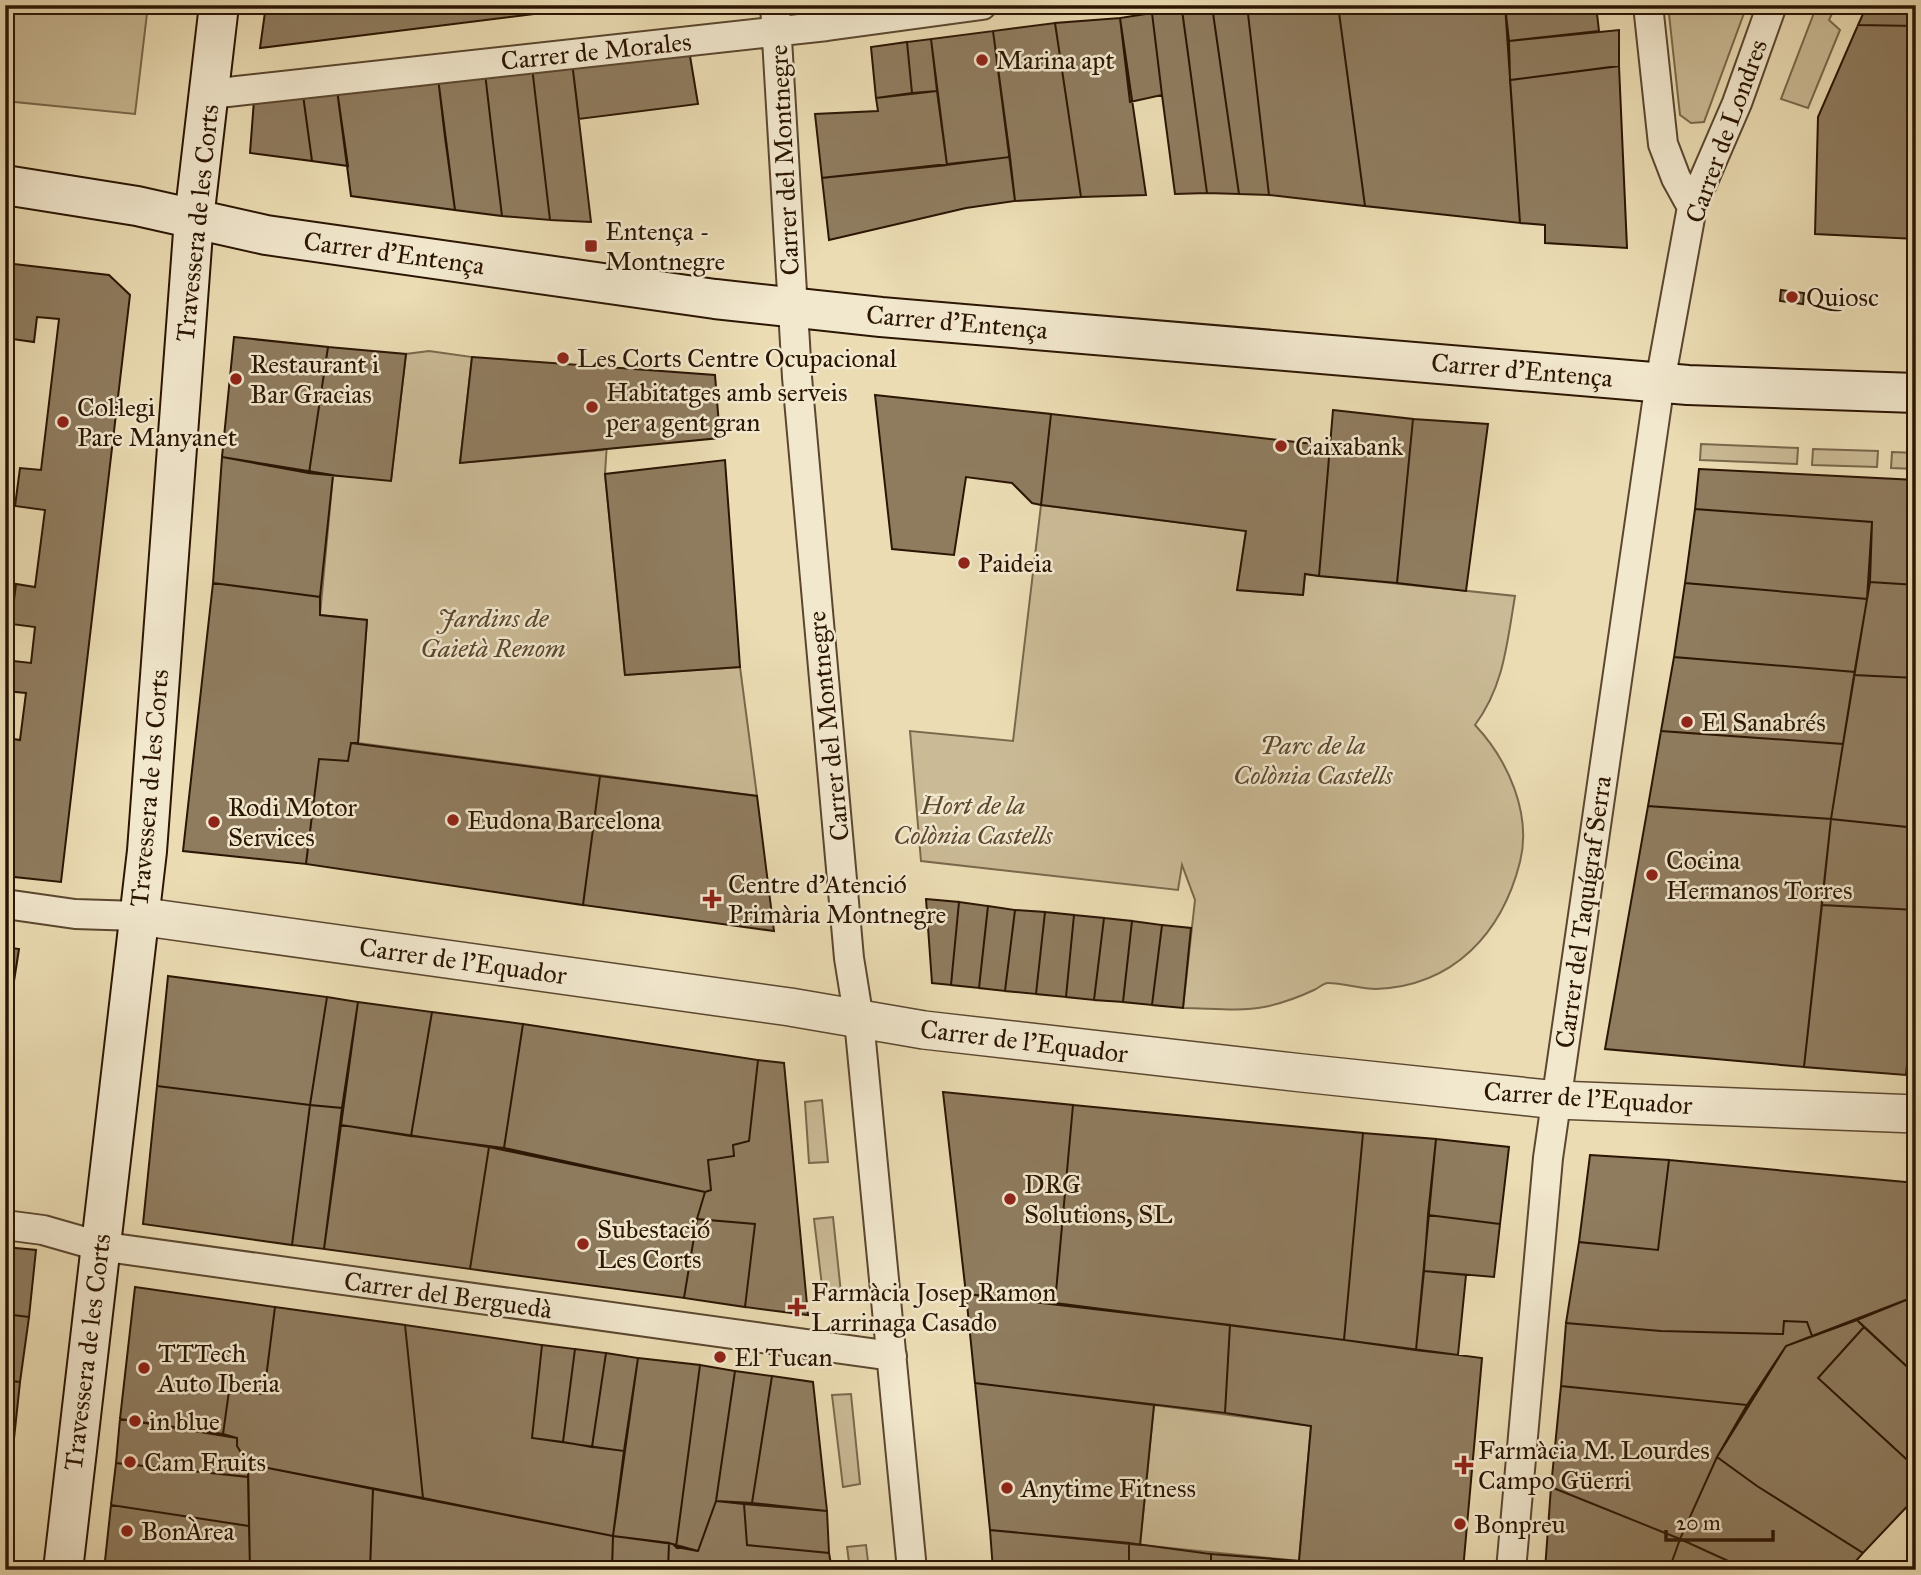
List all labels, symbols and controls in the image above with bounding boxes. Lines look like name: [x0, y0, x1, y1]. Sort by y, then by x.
street label: Carrer de Morales: [499, 25, 693, 77]
street label: Carrer de Londres: [1678, 35, 1774, 227]
street label: Carrer del Montnegre: [762, 44, 806, 276]
place label: Marina apt: [996, 44, 1115, 76]
marker: Marina apt: [974, 52, 990, 68]
street label: Travessera de les Corts: [169, 103, 225, 343]
place label: Entença - Montnegre: [605, 215, 726, 277]
street label: Carrer d'Entença: [301, 224, 487, 282]
marker: Entença - Montnegre: [583, 238, 599, 254]
place label: Quiosc: [1806, 281, 1879, 313]
marker: Quiosc: [1784, 289, 1800, 305]
street label: Carrer d'Entença: [865, 298, 1049, 346]
place label: Les Corts Centre Ocupacional: [577, 342, 897, 374]
street label: Carrer d'Entença: [1430, 346, 1614, 394]
place label: Restaurant i Bar Gracias: [250, 348, 379, 410]
marker: Les Corts Centre Ocupacional: [555, 350, 571, 366]
marker: Restaurant i Bar Gracias: [228, 371, 244, 387]
place label: Habitatges amb serveis per a gent gran: [605, 376, 847, 438]
place label: Col·legi Pare Manyanet: [77, 391, 237, 453]
marker: Habitatges amb serveis per a gent gran: [584, 399, 600, 415]
marker: Col·legi Pare Manyanet: [55, 414, 71, 430]
place label: Caixabank: [1295, 430, 1404, 462]
marker: Caixabank: [1273, 438, 1289, 454]
place label: Paideia: [978, 547, 1052, 579]
marker: Paideia: [956, 555, 972, 571]
park label: Jardins de Gaietà Renom: [420, 602, 566, 664]
street label: Carrer del Montnegre: [800, 609, 856, 843]
street label: Travessera de les Corts: [123, 668, 175, 908]
place label: El Sanabrés: [1701, 706, 1826, 738]
marker: El Sanabrés: [1679, 714, 1695, 730]
park label: Parc de la Colònia Castells: [1233, 729, 1393, 791]
street label: Carrer del Taquígraf Serra: [1548, 774, 1618, 1050]
park label: Hort de la Colònia Castells: [893, 789, 1053, 851]
place label: Rodi Motor Services: [228, 791, 357, 853]
place label: Eudona Barcelona: [467, 804, 661, 836]
marker: Eudona Barcelona: [445, 812, 461, 828]
marker: Rodi Motor Services: [206, 814, 222, 830]
place label: Cocina Hermanos Torres: [1666, 844, 1853, 906]
marker: Cocina Hermanos Torres: [1644, 867, 1660, 883]
place label: Centre d'Atenció Primària Montnegre: [728, 868, 946, 930]
marker: Centre d'Atenció Primària Montnegre: [702, 889, 722, 909]
street label: Carrer de l'Equador: [357, 931, 569, 991]
street label: Carrer de l'Equador: [918, 1012, 1130, 1070]
street label: Carrer de l'Equador: [1483, 1075, 1694, 1121]
place label: DRG Solutions, SL: [1024, 1168, 1172, 1230]
marker: DRG Solutions, SL: [1002, 1191, 1018, 1207]
place label: Subestació Les Corts: [597, 1213, 710, 1275]
street label: Travessera de les Corts: [57, 1232, 117, 1472]
marker: Subestació Les Corts: [575, 1236, 591, 1252]
street label: Carrer del Berguedà: [342, 1265, 554, 1325]
place label: Farmàcia Josep Ramon Larrinaga Casado: [811, 1276, 1056, 1338]
marker: Farmàcia Josep Ramon Larrinaga Casado: [789, 1299, 805, 1315]
place label: TTTech Auto Iberia: [157, 1337, 280, 1399]
place label: El Tucan: [734, 1341, 833, 1373]
marker: El Tucan: [712, 1349, 728, 1365]
marker: TTTech Auto Iberia: [136, 1360, 152, 1376]
place label: in blue: [149, 1405, 220, 1437]
marker: in blue: [127, 1413, 143, 1429]
place label: Farmàcia M. Lourdes Campo Güerri: [1478, 1434, 1710, 1496]
place label: Cam Fruits: [144, 1446, 266, 1478]
marker: Cam Fruits: [122, 1454, 138, 1470]
marker: Farmàcia M. Lourdes Campo Güerri: [1456, 1457, 1472, 1473]
place label: Anytime Fitness: [1020, 1472, 1196, 1504]
marker: Anytime Fitness: [999, 1480, 1015, 1496]
scale bar: [1666, 1498, 1772, 1542]
place label: Bonpreu: [1474, 1508, 1566, 1540]
text: 20 m: [1676, 1510, 1721, 1536]
place label: BonÀrea: [141, 1515, 234, 1547]
marker: Bonpreu: [1452, 1516, 1468, 1532]
marker: BonÀrea: [119, 1523, 135, 1539]

